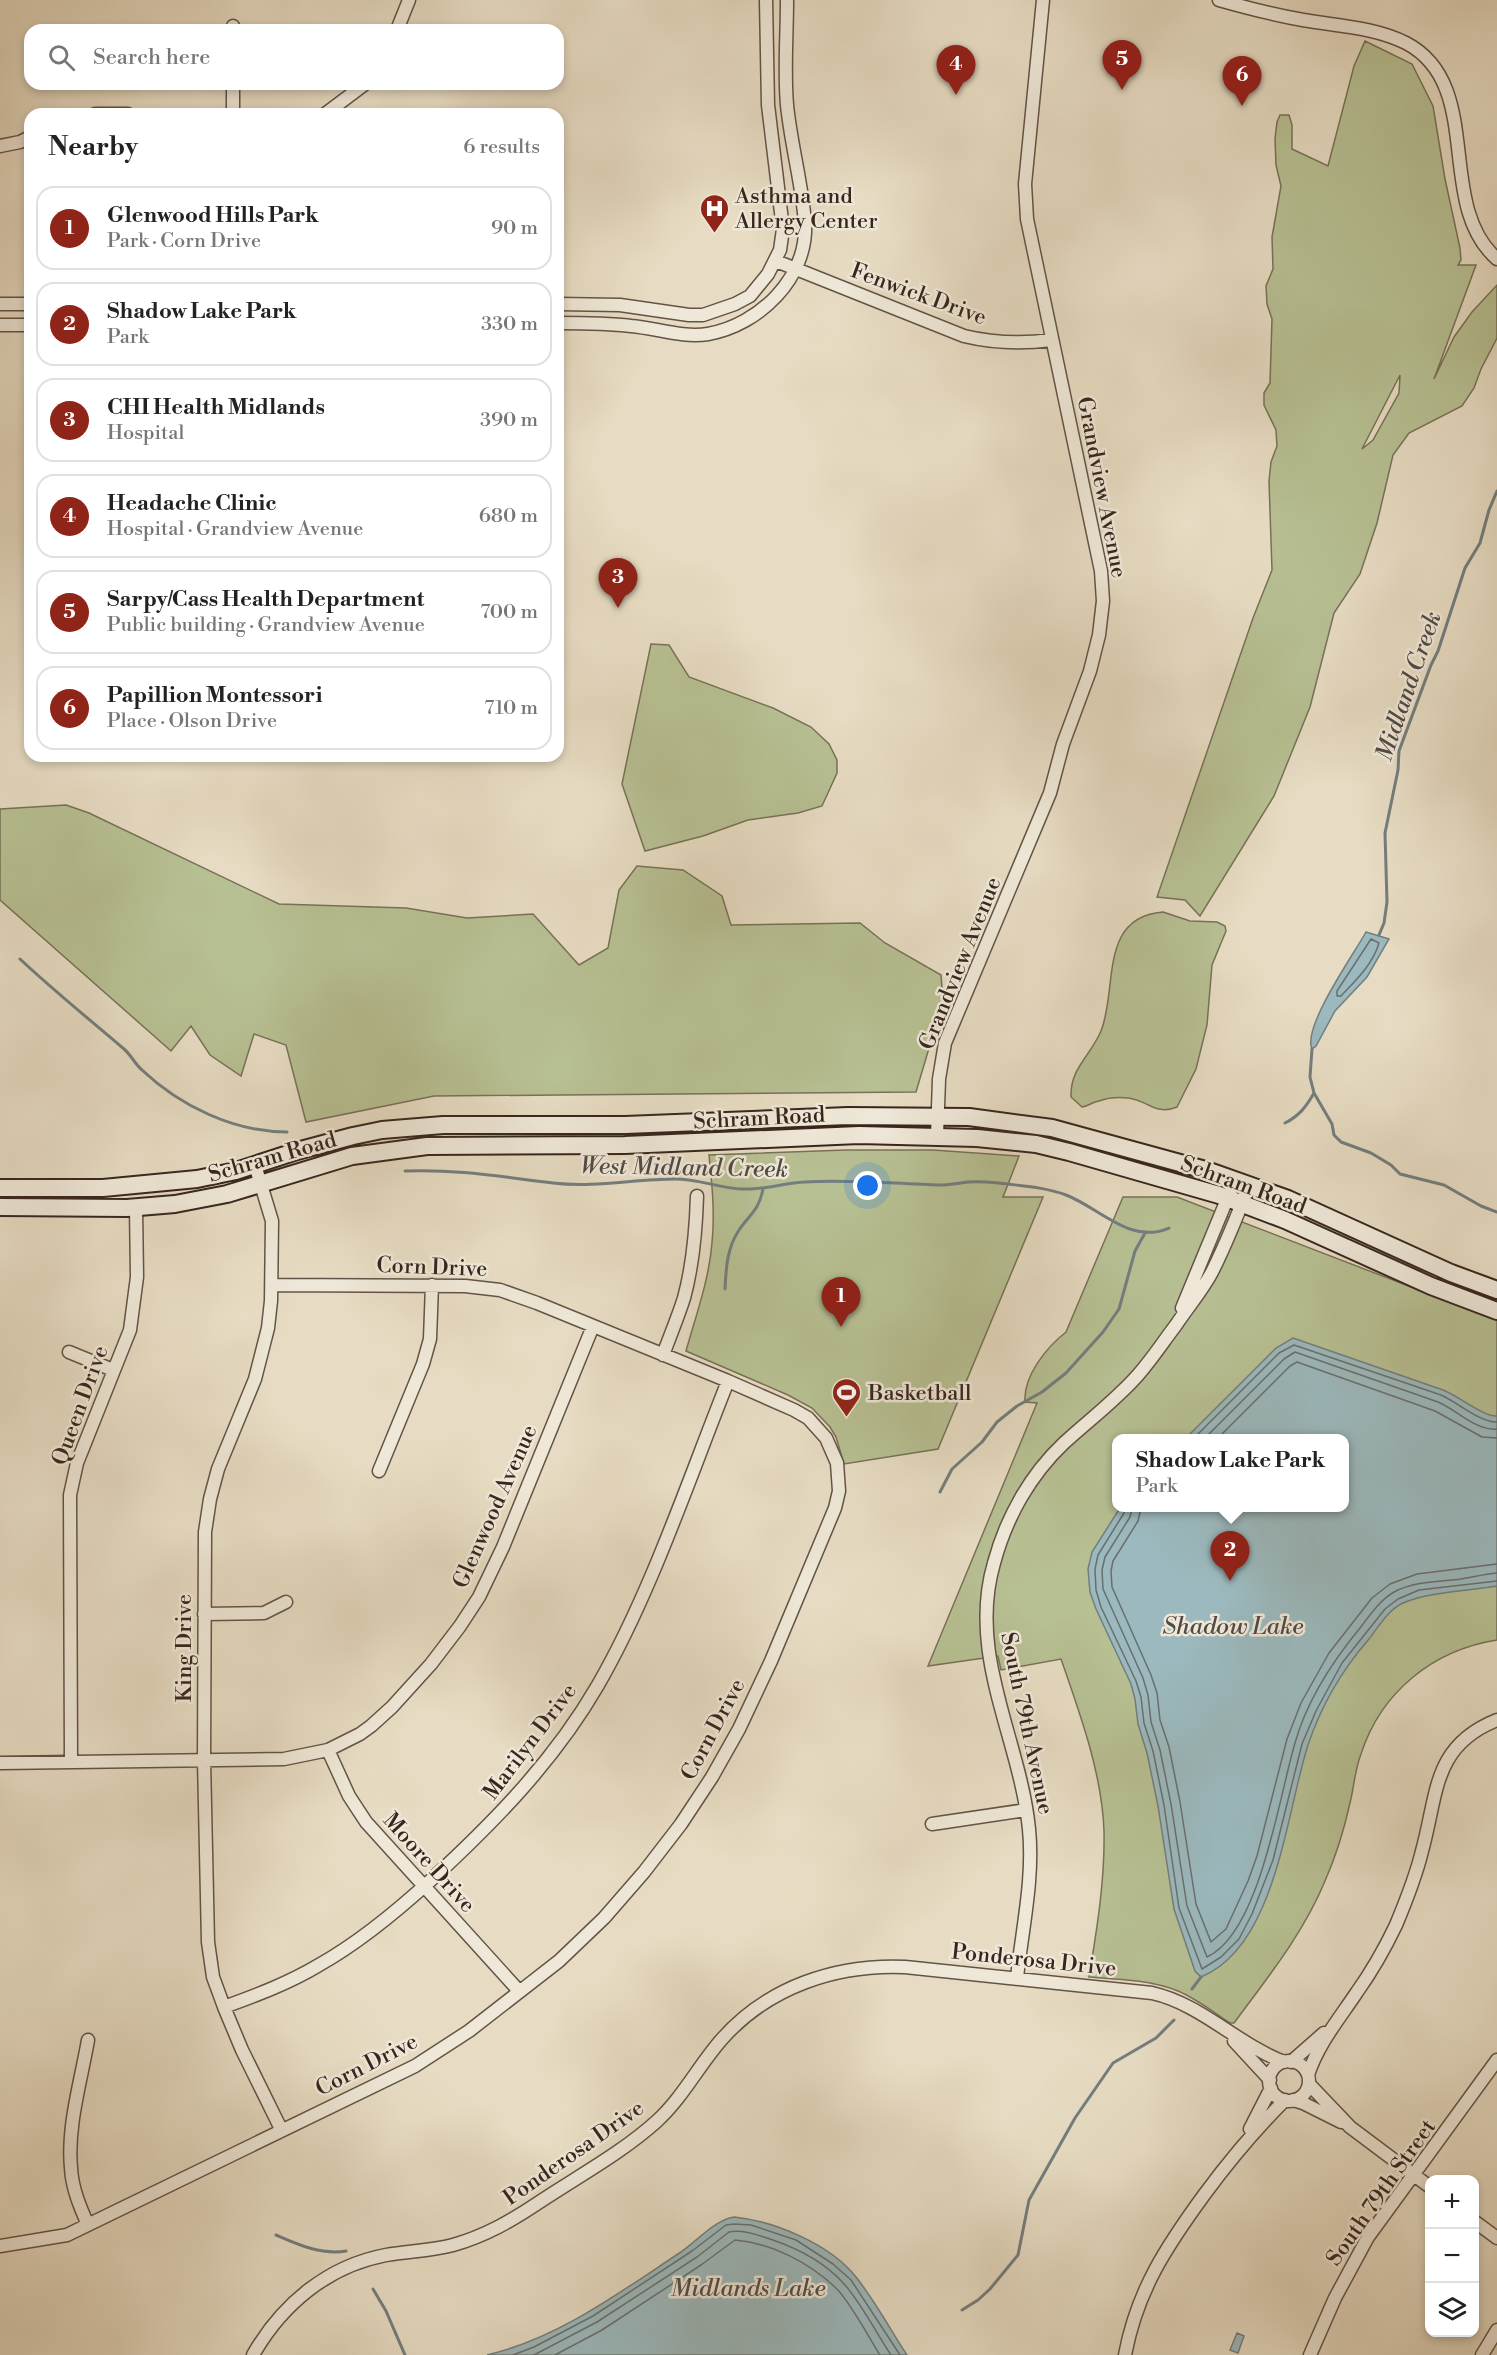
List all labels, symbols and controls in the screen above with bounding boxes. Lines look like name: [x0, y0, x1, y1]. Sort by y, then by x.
search box: [24, 24, 564, 90]
pin: 5: [1102, 40, 1142, 90]
icon: search: [45, 41, 78, 74]
text: Search here: [93, 44, 210, 71]
pin: 4: [936, 46, 976, 95]
pin: 6: [1222, 57, 1262, 106]
text: Nearby: [48, 131, 138, 163]
text: 6 results: [463, 135, 540, 160]
place label: Asthma and Allergy Center: [734, 183, 878, 235]
hospital icon: Asthma and Allergy Center: [698, 192, 730, 234]
text: Glenwood Hills Park: [107, 202, 319, 229]
text: 1: [65, 216, 74, 241]
text: 90 m: [491, 216, 538, 241]
text: Park · Corn Drive: [107, 229, 261, 254]
street label: Fenwick Drive: [847, 257, 990, 331]
text: Shadow Lake Park: [107, 298, 296, 325]
text: 2: [63, 312, 76, 337]
text: 330 m: [481, 312, 538, 337]
text: Park: [107, 325, 149, 350]
text: CHI Health Midlands: [107, 394, 325, 421]
street label: Grandview Avenue: [1071, 394, 1132, 580]
text: 3: [63, 408, 76, 433]
text: 390 m: [480, 408, 538, 433]
text: Hospital: [107, 421, 184, 446]
text: Headache Clinic: [107, 490, 277, 517]
text: 4: [63, 504, 76, 529]
text: 680 m: [479, 504, 538, 529]
text: Hospital · Grandview Avenue: [107, 517, 363, 542]
pin: 3: [598, 558, 638, 608]
text: Sarpy/Cass Health Department: [107, 586, 424, 613]
text: 5: [63, 600, 76, 625]
text: 700 m: [480, 600, 538, 625]
water label: Midland Creek: [1369, 608, 1449, 765]
text: Public building · Grandview Avenue: [107, 613, 425, 638]
text: Papillion Montessori: [107, 682, 323, 709]
text: 6: [63, 696, 76, 721]
text: 710 m: [484, 696, 538, 721]
text: Place · Olson Drive: [107, 709, 277, 734]
street label: Grandview Avenue: [913, 873, 1007, 1054]
street label: Schram Road: [692, 1102, 826, 1135]
street label: Schram Road: [205, 1126, 340, 1189]
street label: Schram Road: [1177, 1150, 1311, 1221]
water label: West Midland Creek: [580, 1151, 788, 1185]
your location: [853, 1171, 882, 1200]
street label: Corn Drive: [376, 1252, 488, 1283]
pin: 1: [822, 1278, 860, 1327]
street label: Queen Drive: [46, 1342, 115, 1469]
sports icon: Basketball: [831, 1376, 863, 1418]
place label: Basketball: [867, 1380, 972, 1407]
street label: Glenwood Avenue: [447, 1421, 544, 1593]
popup: [1112, 1434, 1349, 1512]
text: Shadow Lake Park: [1136, 1447, 1325, 1474]
text: Park: [1136, 1474, 1177, 1499]
pin: 2: [1210, 1532, 1250, 1581]
street label: King Drive: [171, 1594, 198, 1702]
water label: Shadow Lake: [1162, 1612, 1304, 1642]
street label: South 79th Avenue: [994, 1630, 1059, 1817]
street label: Corn Drive: [675, 1674, 751, 1785]
street label: Marilyn Drive: [478, 1678, 583, 1805]
street label: Moore Drive: [377, 1807, 481, 1919]
street label: Ponderosa Drive: [950, 1938, 1118, 1983]
street label: Corn Drive: [311, 2028, 422, 2103]
street label: Ponderosa Drive: [498, 2095, 649, 2212]
street label: South 79th Street: [1321, 2114, 1442, 2271]
map controls: [1425, 2175, 1479, 2337]
button: +: [1425, 2175, 1479, 2229]
button: −: [1425, 2229, 1479, 2283]
water label: Midlands Lake: [670, 2274, 826, 2304]
button: layers: [1425, 2283, 1479, 2337]

